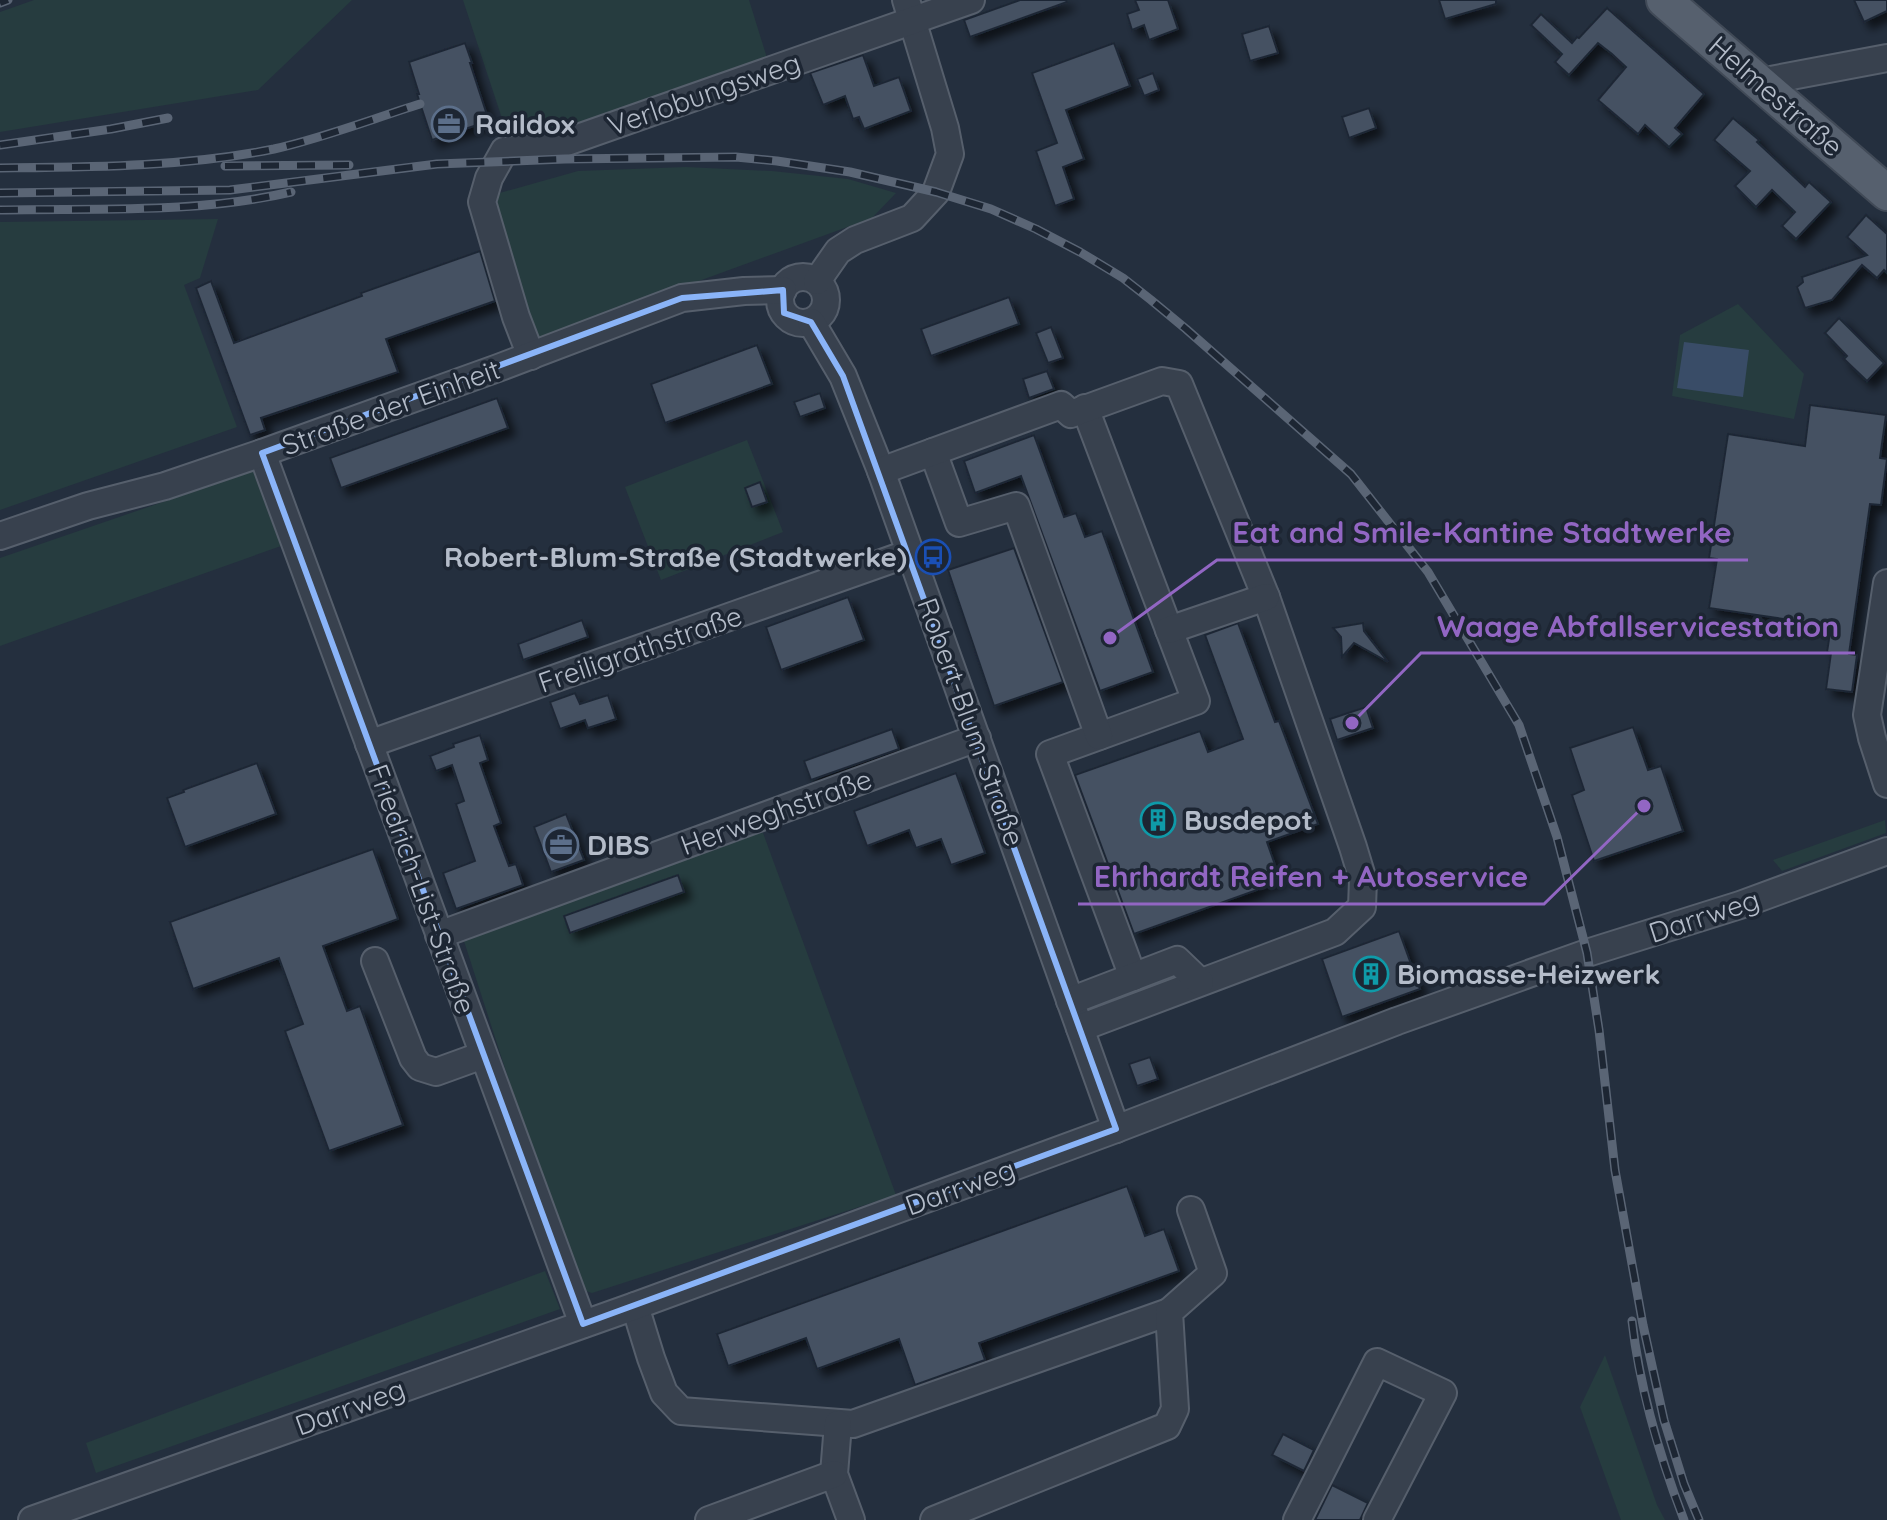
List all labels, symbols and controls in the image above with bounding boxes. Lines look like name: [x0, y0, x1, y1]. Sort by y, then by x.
street label: Helmestraße: [1702, 28, 1851, 163]
street label: Verlobungsweg: [603, 44, 805, 143]
office icon: Raildox: [430, 105, 468, 143]
place label: Raildox: [475, 106, 575, 141]
street label: Straße der Einheit: [277, 351, 505, 462]
callout: Eat and Smile-Kantine Stadtwerke: [1217, 506, 1748, 560]
text: Eat and Smile-Kantine Stadtwerke: [1232, 513, 1732, 551]
bus stop icon: Robert-Blum-Straße (Stadtwerke): [914, 538, 952, 576]
place label: Robert-Blum-Straße (Stadtwerke): [444, 539, 907, 574]
street label: Robert-Blum-Straße: [910, 593, 1033, 851]
street label: Freiligrathstraße: [533, 597, 746, 700]
callout: Waage Abfallservicestation: [1421, 599, 1855, 653]
text: Waage Abfallservicestation: [1437, 607, 1839, 645]
street label: Friedrich-List-Straße: [361, 759, 484, 1018]
street label: Herweghstraße: [675, 761, 876, 862]
building icon: Busdepot: [1139, 801, 1177, 839]
place label: Busdepot: [1184, 802, 1313, 837]
office icon: DIBS: [542, 826, 580, 864]
place label: DIBS: [587, 827, 650, 862]
callout: Ehrhardt Reifen + Autoservice: [1078, 850, 1544, 904]
text: Ehrhardt Reifen + Autoservice: [1094, 857, 1528, 895]
street label: Darrweg: [1644, 881, 1764, 950]
building icon: Biomasse-Heizwerk: [1352, 955, 1390, 993]
place label: Biomasse-Heizwerk: [1397, 956, 1660, 991]
street label: Darrweg: [900, 1151, 1020, 1223]
street label: Darrweg: [290, 1371, 410, 1443]

